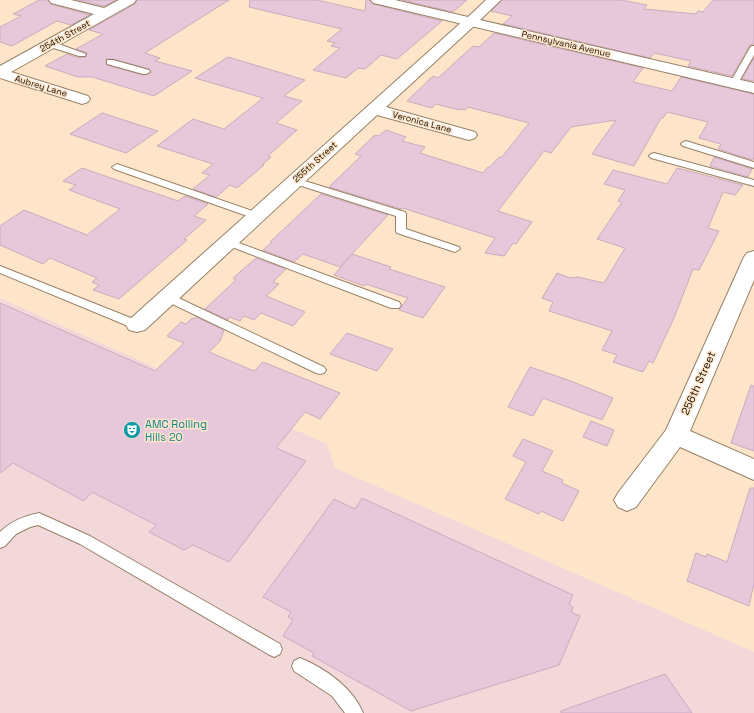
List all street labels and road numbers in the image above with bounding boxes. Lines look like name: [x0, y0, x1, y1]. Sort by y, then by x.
street label: 254th Street: [38, 17, 92, 55]
street label: Pennsylvania Avenue: [520, 28, 612, 60]
street label: Aubrey Lane: [13, 72, 69, 100]
street label: Veronica Lane: [391, 108, 453, 136]
street label: 255th Street: [290, 139, 340, 185]
street label: 256th Street: [678, 349, 718, 417]

